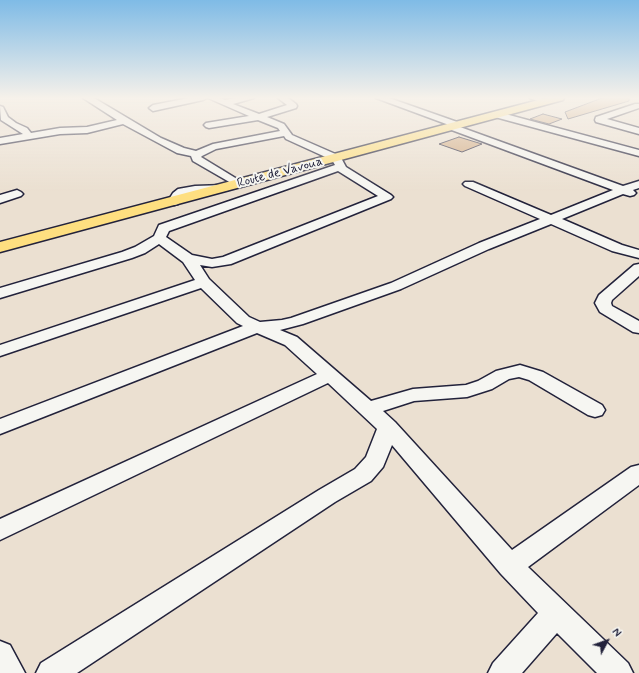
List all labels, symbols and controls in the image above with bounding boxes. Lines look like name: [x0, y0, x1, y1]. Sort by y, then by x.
street label: Route de Vavoua: [236, 154, 324, 192]
north arrow: [587, 621, 627, 661]
text: N: [608, 626, 624, 640]

